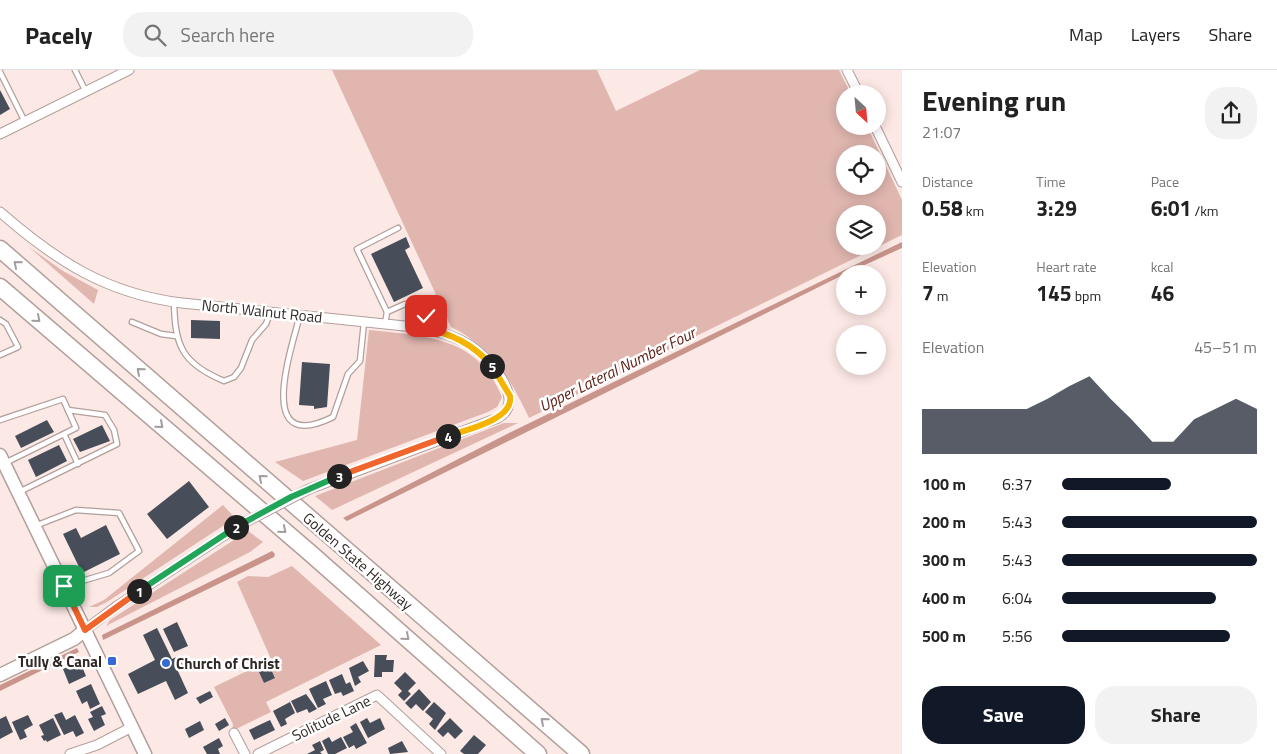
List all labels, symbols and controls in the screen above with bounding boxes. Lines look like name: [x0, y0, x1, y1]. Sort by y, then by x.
search box: [123, 12, 473, 57]
text: Pacely: [25, 17, 93, 53]
text: Search here: [181, 20, 275, 49]
icon: search: [141, 21, 169, 49]
text: Map: [1069, 21, 1103, 48]
text: Layers: [1131, 21, 1180, 48]
text: Share: [1208, 21, 1252, 48]
text: Evening run: [922, 79, 1066, 122]
north arrow: [836, 85, 886, 135]
map controls: [836, 85, 886, 375]
button: share: [1205, 87, 1257, 139]
text: 21:07: [922, 120, 961, 144]
button: locate: [836, 145, 886, 195]
text: Distance: [922, 171, 973, 192]
text: Time: [1036, 171, 1066, 192]
text: Pace: [1151, 171, 1179, 192]
text: 0.58: [922, 192, 963, 224]
text: 3:29: [1036, 192, 1077, 224]
text: 6:01: [1151, 192, 1191, 224]
text: km: [963, 200, 984, 221]
text: /km: [1191, 200, 1219, 221]
button: layers: [836, 205, 886, 255]
text: Elevation: [922, 256, 976, 277]
text: Heart rate: [1036, 256, 1096, 277]
text: kcal: [1151, 256, 1174, 277]
one-way arrow: [14, 261, 23, 270]
button: +: [836, 265, 886, 315]
text: 7: [922, 277, 934, 309]
text: 145: [1036, 277, 1072, 309]
text: 46: [1151, 277, 1174, 309]
text: m: [934, 285, 949, 306]
text: bpm: [1072, 285, 1101, 306]
street label: North Walnut Road: [201, 293, 323, 329]
pin: [405, 295, 447, 337]
icon: check: [412, 302, 440, 330]
one-way arrow: [31, 313, 40, 321]
water label: Upper Lateral Number Four: [535, 320, 701, 417]
button: −: [836, 325, 886, 375]
text: Elevation: [922, 335, 984, 359]
text: 45–51 m: [1194, 335, 1257, 359]
pin: 5: [480, 354, 504, 378]
text: 5: [489, 356, 496, 377]
one-way arrow: [136, 368, 145, 377]
one-way arrow: [154, 419, 163, 427]
pin: 4: [436, 424, 460, 448]
text: 4: [445, 426, 452, 447]
pin: 3: [326, 464, 352, 488]
text: 3: [336, 466, 343, 487]
text: 100 m: [922, 472, 966, 496]
text: 6:37: [1002, 472, 1032, 496]
one-way arrow: [259, 474, 268, 483]
street label: Golden State Highway: [298, 507, 418, 615]
text: 200 m: [922, 510, 966, 534]
text: 5:43: [1002, 510, 1032, 534]
pin: 2: [224, 514, 248, 540]
text: 2: [233, 517, 240, 538]
one-way arrow: [278, 525, 287, 534]
text: 300 m: [922, 548, 966, 572]
text: 5:43: [1002, 548, 1032, 572]
pin: [43, 565, 85, 607]
icon: arrive: [50, 572, 78, 600]
pin: 1: [126, 578, 152, 604]
text: 1: [136, 581, 143, 602]
text: 400 m: [922, 586, 966, 610]
text: 6:04: [1002, 586, 1032, 610]
text: 500 m: [922, 624, 966, 648]
text: 5:56: [1002, 624, 1032, 648]
one-way arrow: [400, 631, 409, 640]
place label: Tully & Canal: [18, 650, 102, 673]
place label: Church of Christ: [176, 652, 280, 675]
marker: Tully & Canal: [106, 655, 118, 667]
marker: Church of Christ: [160, 657, 172, 669]
button: Save: [922, 686, 1085, 744]
button: Share: [1095, 686, 1257, 744]
street label: Solitude Lane: [288, 689, 374, 747]
one-way arrow: [540, 718, 549, 727]

